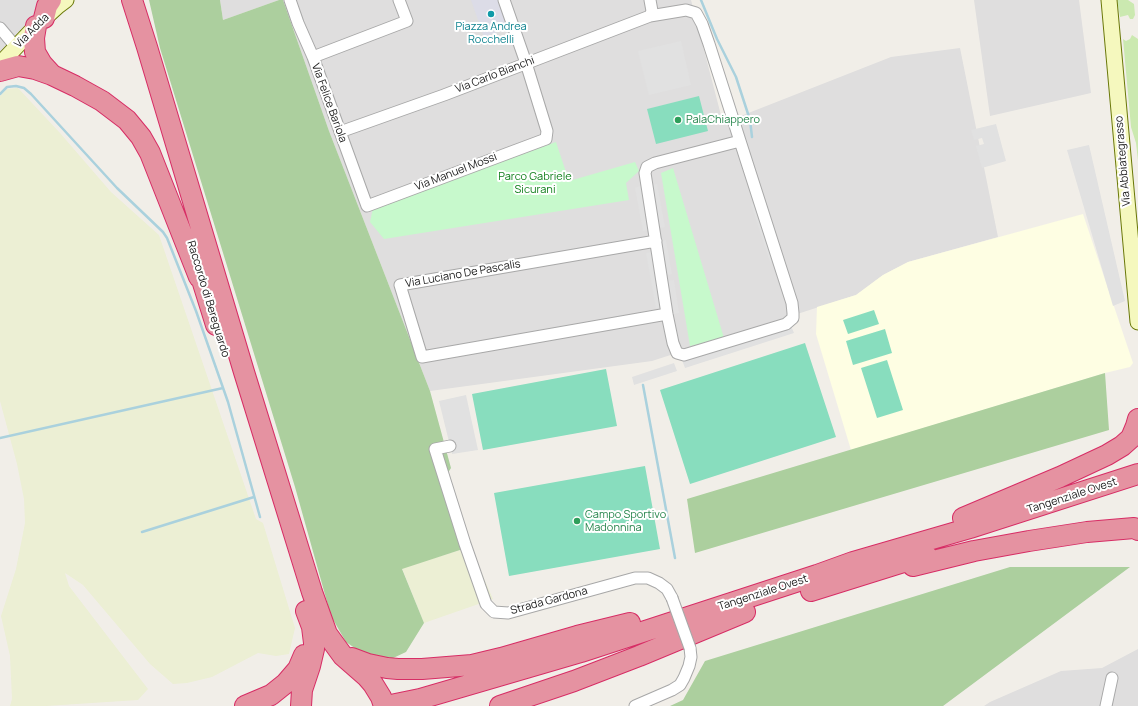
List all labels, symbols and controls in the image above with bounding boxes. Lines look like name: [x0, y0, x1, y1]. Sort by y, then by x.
marker: Piazza Andrea Rocchelli: [486, 9, 496, 19]
street label: Via Adda: [12, 11, 52, 51]
place label: Piazza Andrea Rocchelli: [455, 20, 527, 46]
street label: Via Carlo Bianchi: [454, 54, 536, 96]
street label: Via Felice Bariola: [309, 62, 349, 144]
place label: PalaChiappero: [686, 113, 760, 127]
marker: PalaChiappero: [673, 115, 683, 125]
street label: Via Abbiategrasso: [1112, 115, 1134, 207]
street label: Via Manuel Mossi: [413, 150, 499, 194]
park label: Parco Gabriele Sicurani: [498, 170, 572, 196]
street label: Raccordo di Bereguardo: [184, 239, 232, 359]
street label: Via Luciano De Pascalis: [404, 257, 522, 291]
street label: Tangenziale Ovest: [1026, 475, 1118, 517]
place label: Campo Sportivo Madonnina: [585, 508, 666, 534]
marker: Campo Sportivo Madonnina: [572, 516, 582, 526]
street label: Tangenziale Ovest: [717, 572, 809, 614]
street label: Strada Gardona: [509, 584, 589, 618]

